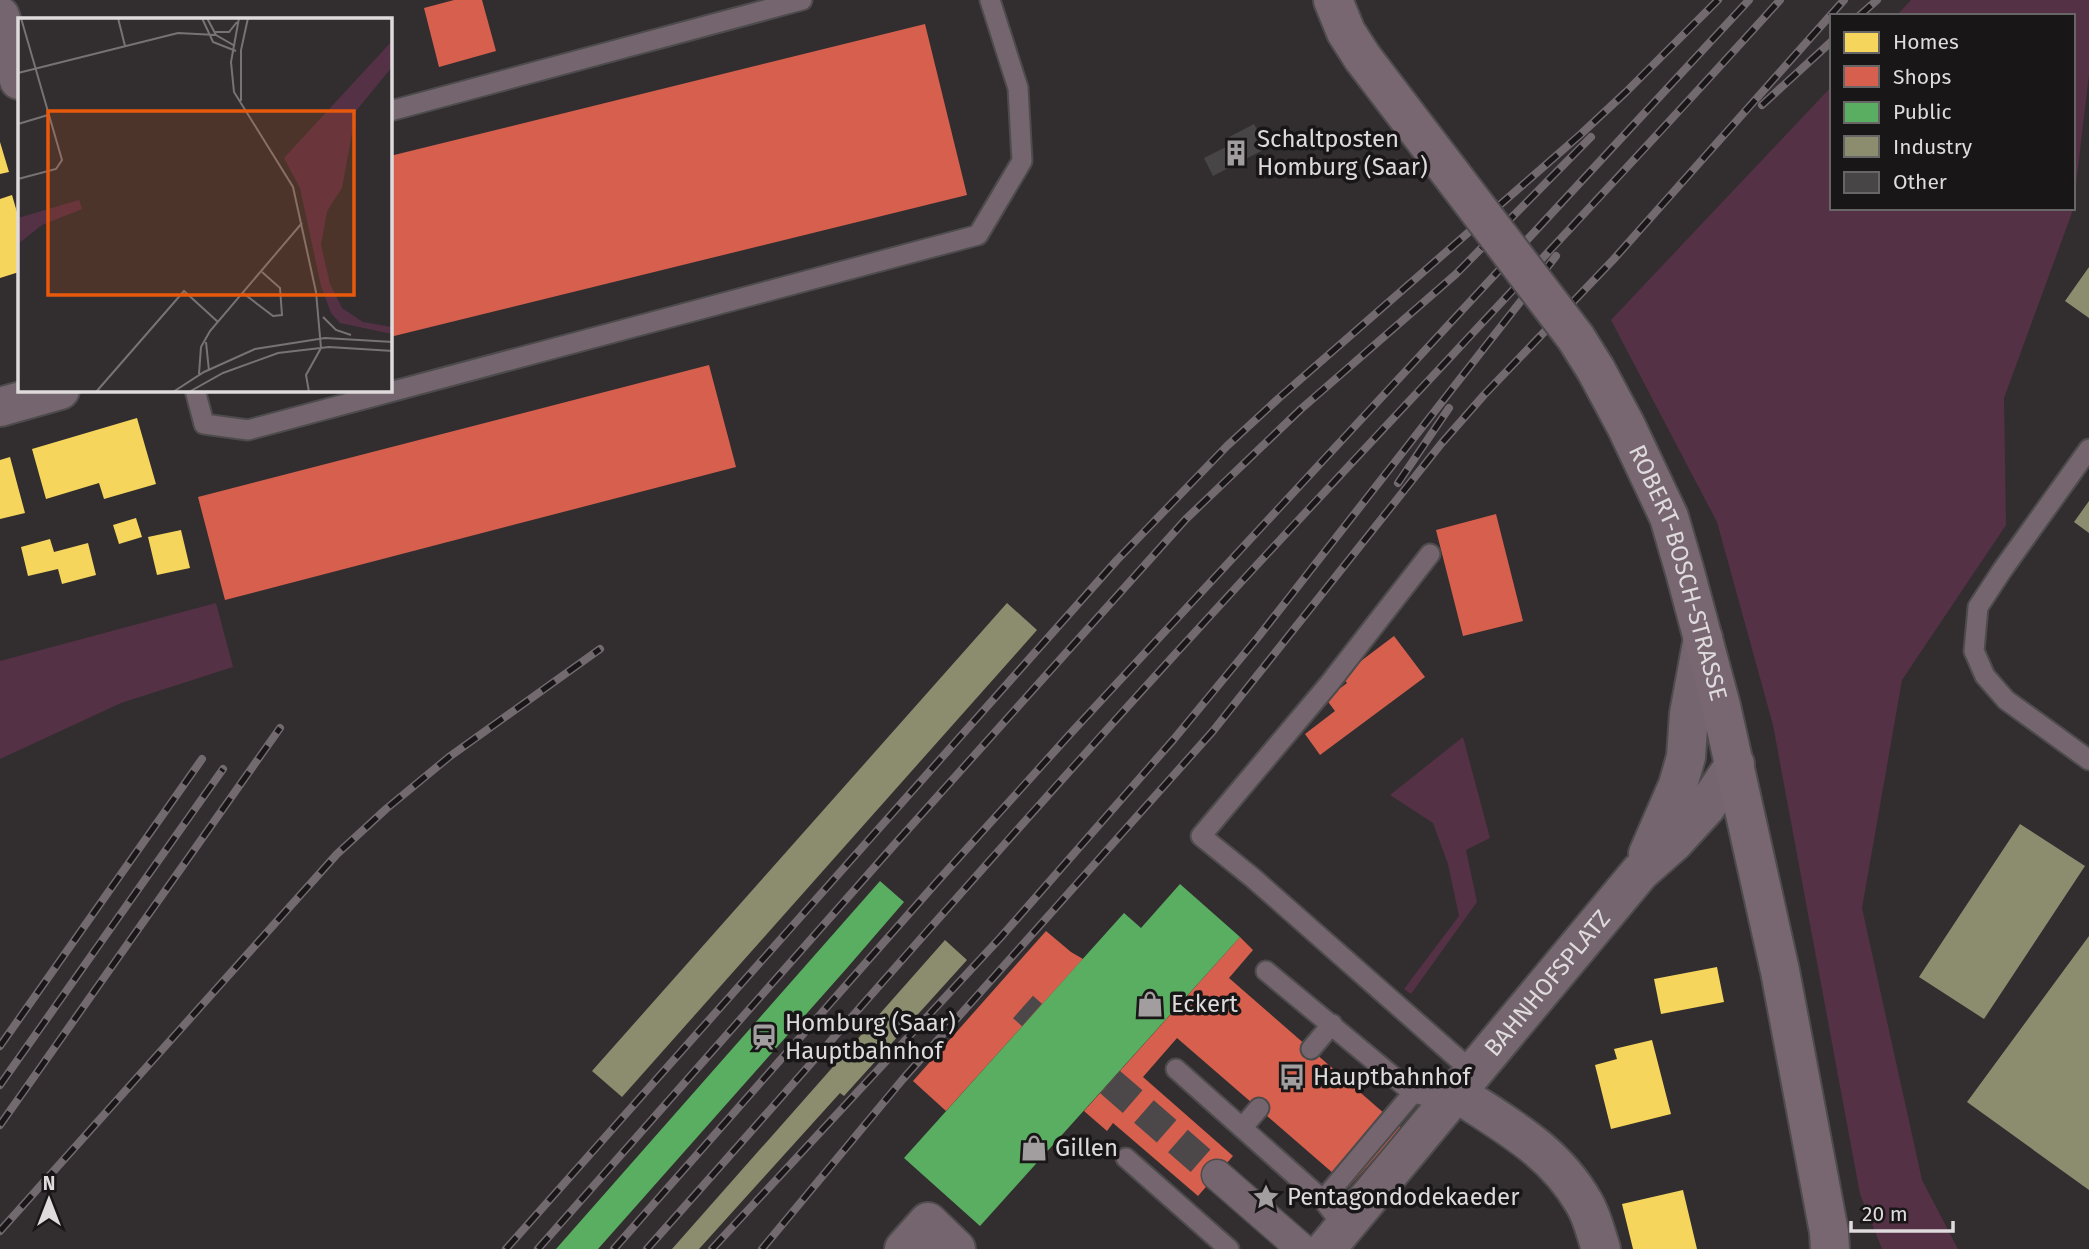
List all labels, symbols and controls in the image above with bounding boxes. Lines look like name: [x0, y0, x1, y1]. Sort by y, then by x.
legend: [1830, 14, 2075, 210]
inset map: [18, 18, 392, 392]
text: Homes: [1893, 29, 1959, 55]
text: Shops: [1893, 64, 1951, 90]
text: Public: [1893, 99, 1951, 125]
place label: Schaltposten Homburg (Saar): [1257, 125, 1428, 181]
text: Industry: [1893, 134, 1973, 160]
building icon: Schaltposten Homburg (Saar): [1221, 138, 1251, 168]
text: Other: [1893, 169, 1947, 195]
street label: ROBERT-BOSCH-STRASSE: [1623, 440, 1733, 704]
street label: BAHNHOFSPLATZ: [1479, 905, 1616, 1062]
shop icon: Eckert: [1135, 989, 1165, 1019]
place label: Eckert: [1171, 990, 1238, 1018]
place label: Homburg (Saar) Hauptbahnhof: [785, 1009, 956, 1065]
station icon: Homburg (Saar) Hauptbahnhof: [749, 1022, 779, 1052]
bus stop icon: Hauptbahnhof: [1277, 1062, 1307, 1092]
place label: Hauptbahnhof: [1313, 1063, 1473, 1091]
shop icon: Gillen: [1019, 1133, 1049, 1163]
place label: Gillen: [1055, 1134, 1118, 1162]
north arrow: [14, 1165, 84, 1235]
text: N: [43, 1172, 55, 1195]
place icon: Pentagondodekaeder: [1251, 1182, 1281, 1212]
place label: Pentagondodekaeder: [1287, 1183, 1520, 1211]
scale bar: [1851, 1190, 1952, 1234]
text: 20 m: [1862, 1201, 1908, 1227]

